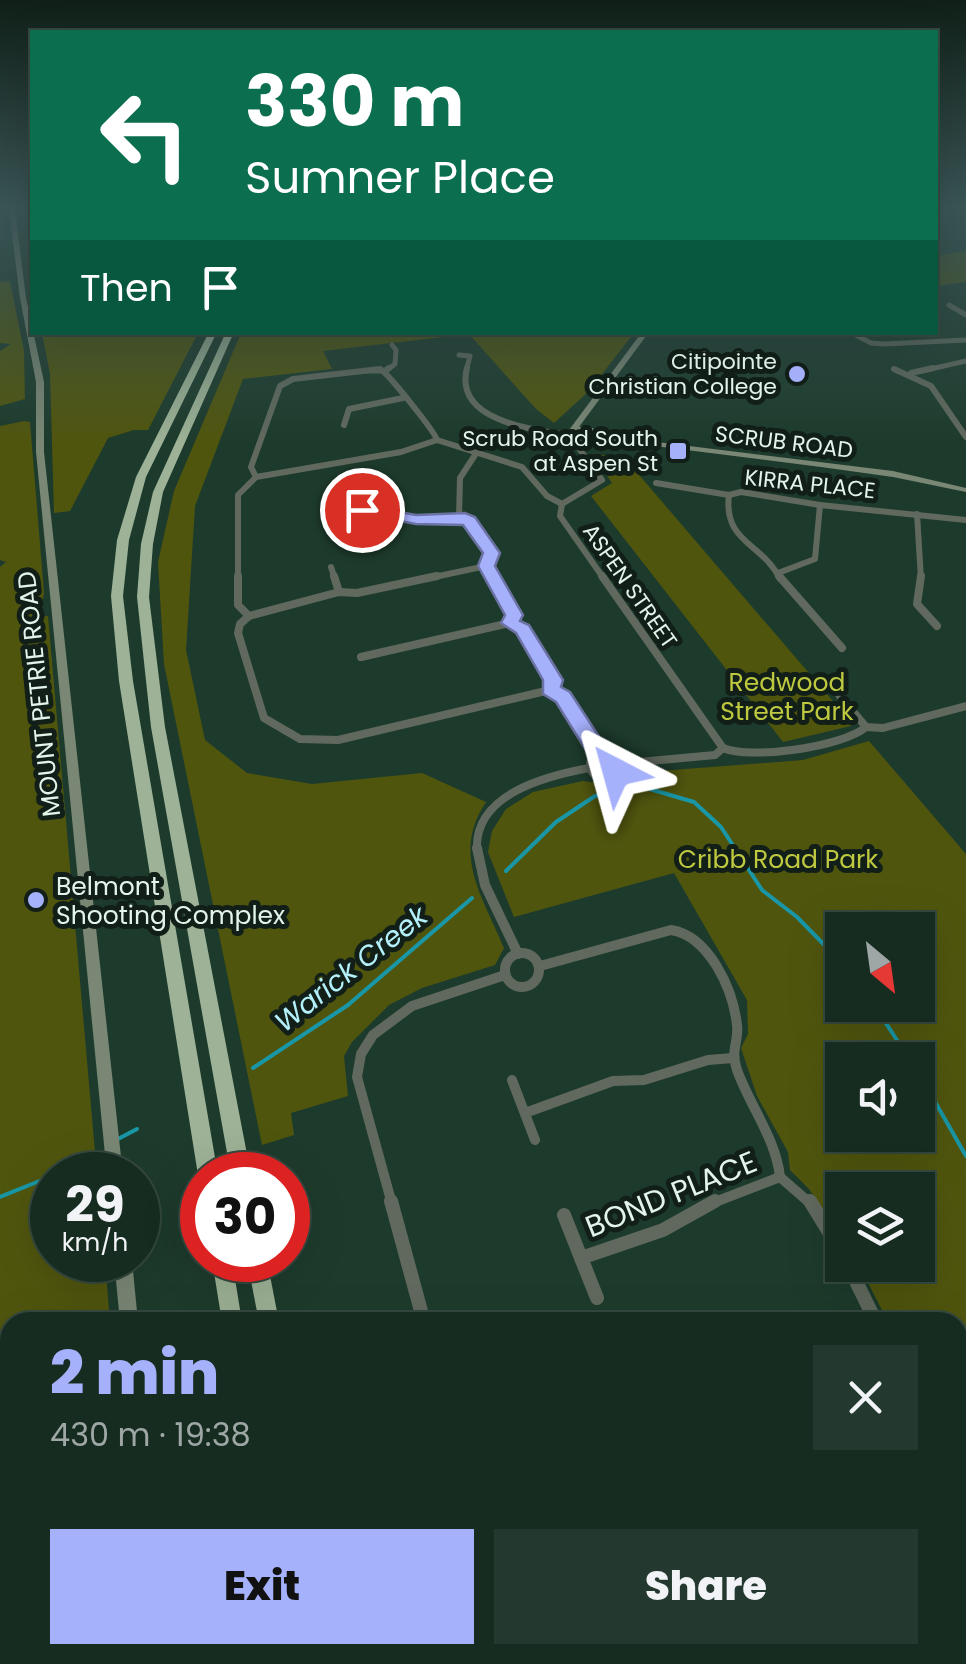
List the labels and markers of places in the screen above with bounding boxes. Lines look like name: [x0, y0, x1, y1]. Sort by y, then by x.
place label: Citipointe Christian College: [589, 346, 777, 402]
marker: Citipointe Christian College: [786, 363, 808, 385]
place label: Scrub Road South at Aspen St: [462, 423, 658, 479]
marker: Scrub Road South at Aspen St: [667, 440, 689, 462]
pin: [320, 468, 405, 553]
place label: Belmont Shooting Complex: [56, 869, 285, 933]
marker: Belmont Shooting Complex: [25, 889, 47, 911]

